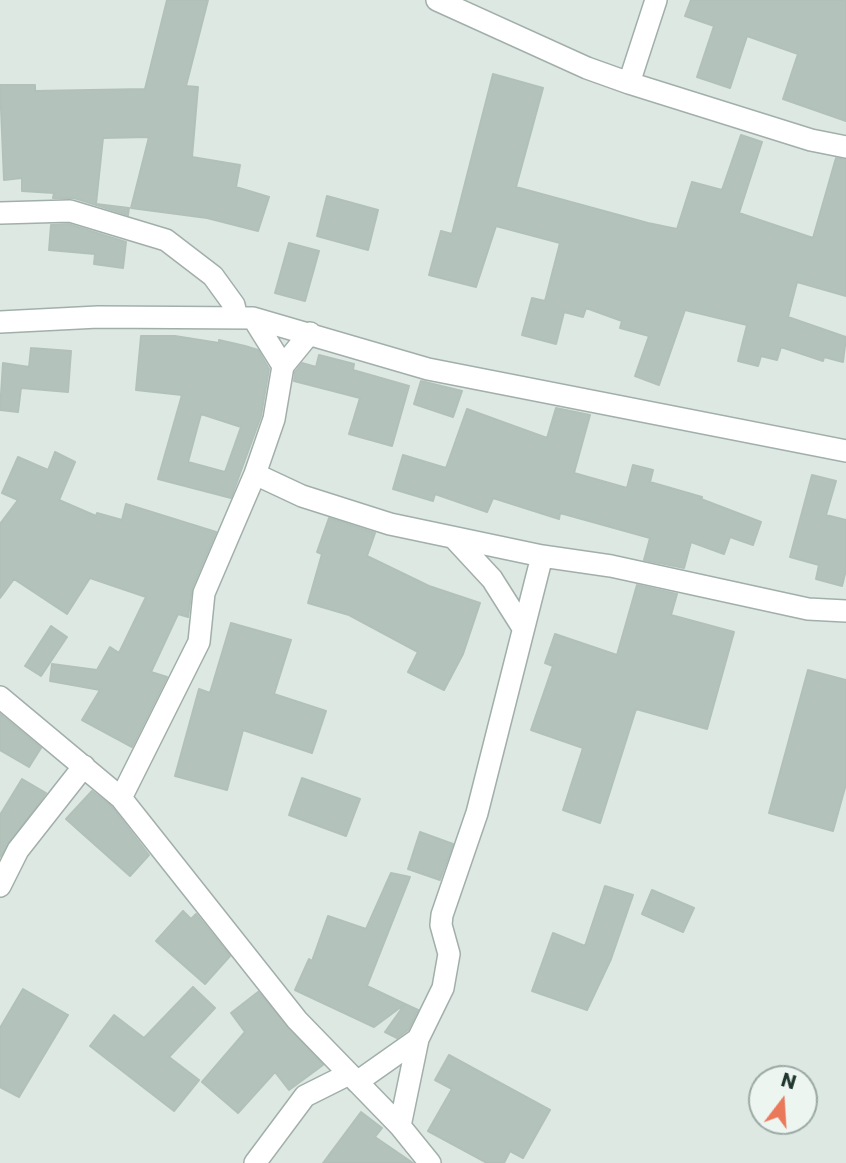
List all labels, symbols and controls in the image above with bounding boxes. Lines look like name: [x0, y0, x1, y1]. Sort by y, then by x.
north arrow: [748, 1065, 818, 1135]
text: N: [778, 1066, 799, 1096]

